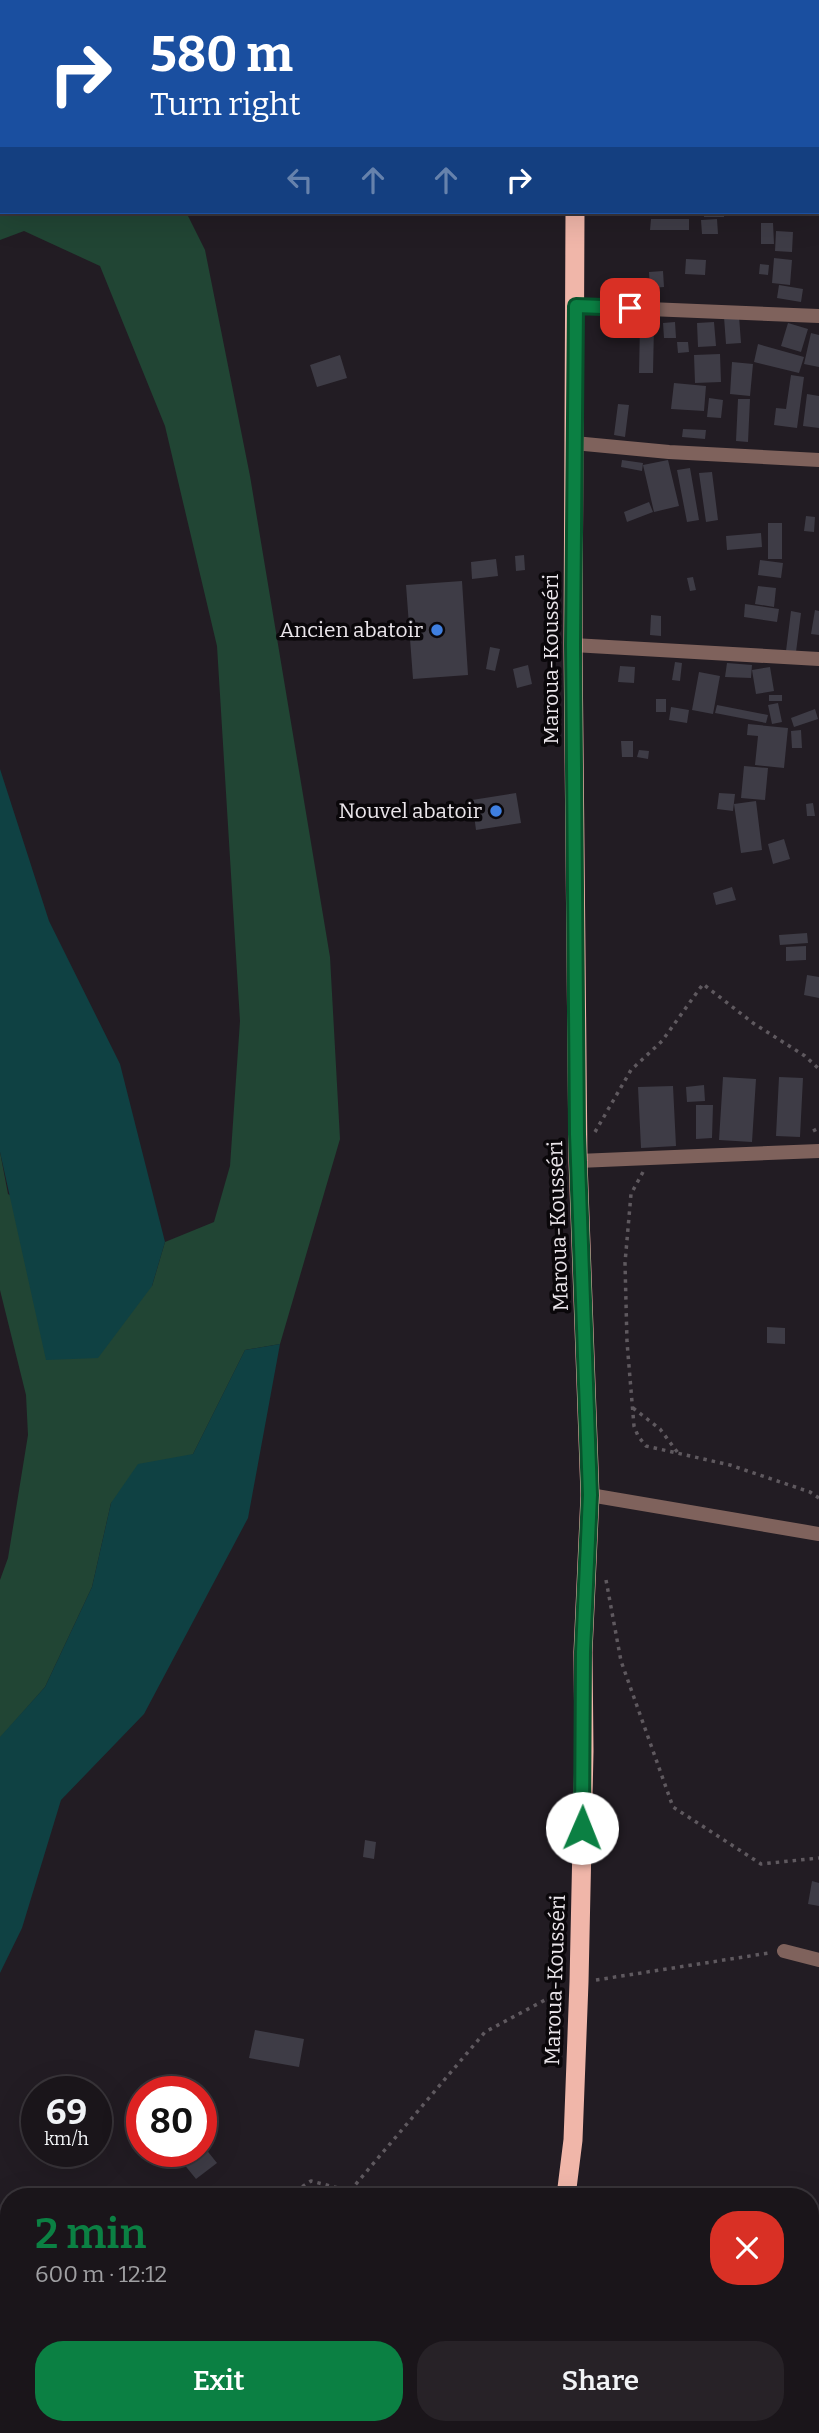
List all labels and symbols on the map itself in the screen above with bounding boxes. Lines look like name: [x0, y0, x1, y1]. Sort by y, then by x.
pin: [600, 278, 660, 338]
street label: Maroua-Kousséri: [538, 574, 564, 744]
place label: Ancien abatoir: [279, 617, 423, 643]
marker: Ancien abatoir: [429, 622, 445, 638]
place label: Nouvel abatoir: [338, 798, 482, 824]
marker: Nouvel abatoir: [488, 803, 504, 819]
street label: Maroua-Kousséri: [542, 1140, 574, 1312]
position arrow: [545, 1791, 619, 1865]
street label: Maroua-Kousséri: [539, 1894, 571, 2066]
speed limit sign: 80: [126, 2076, 217, 2167]

